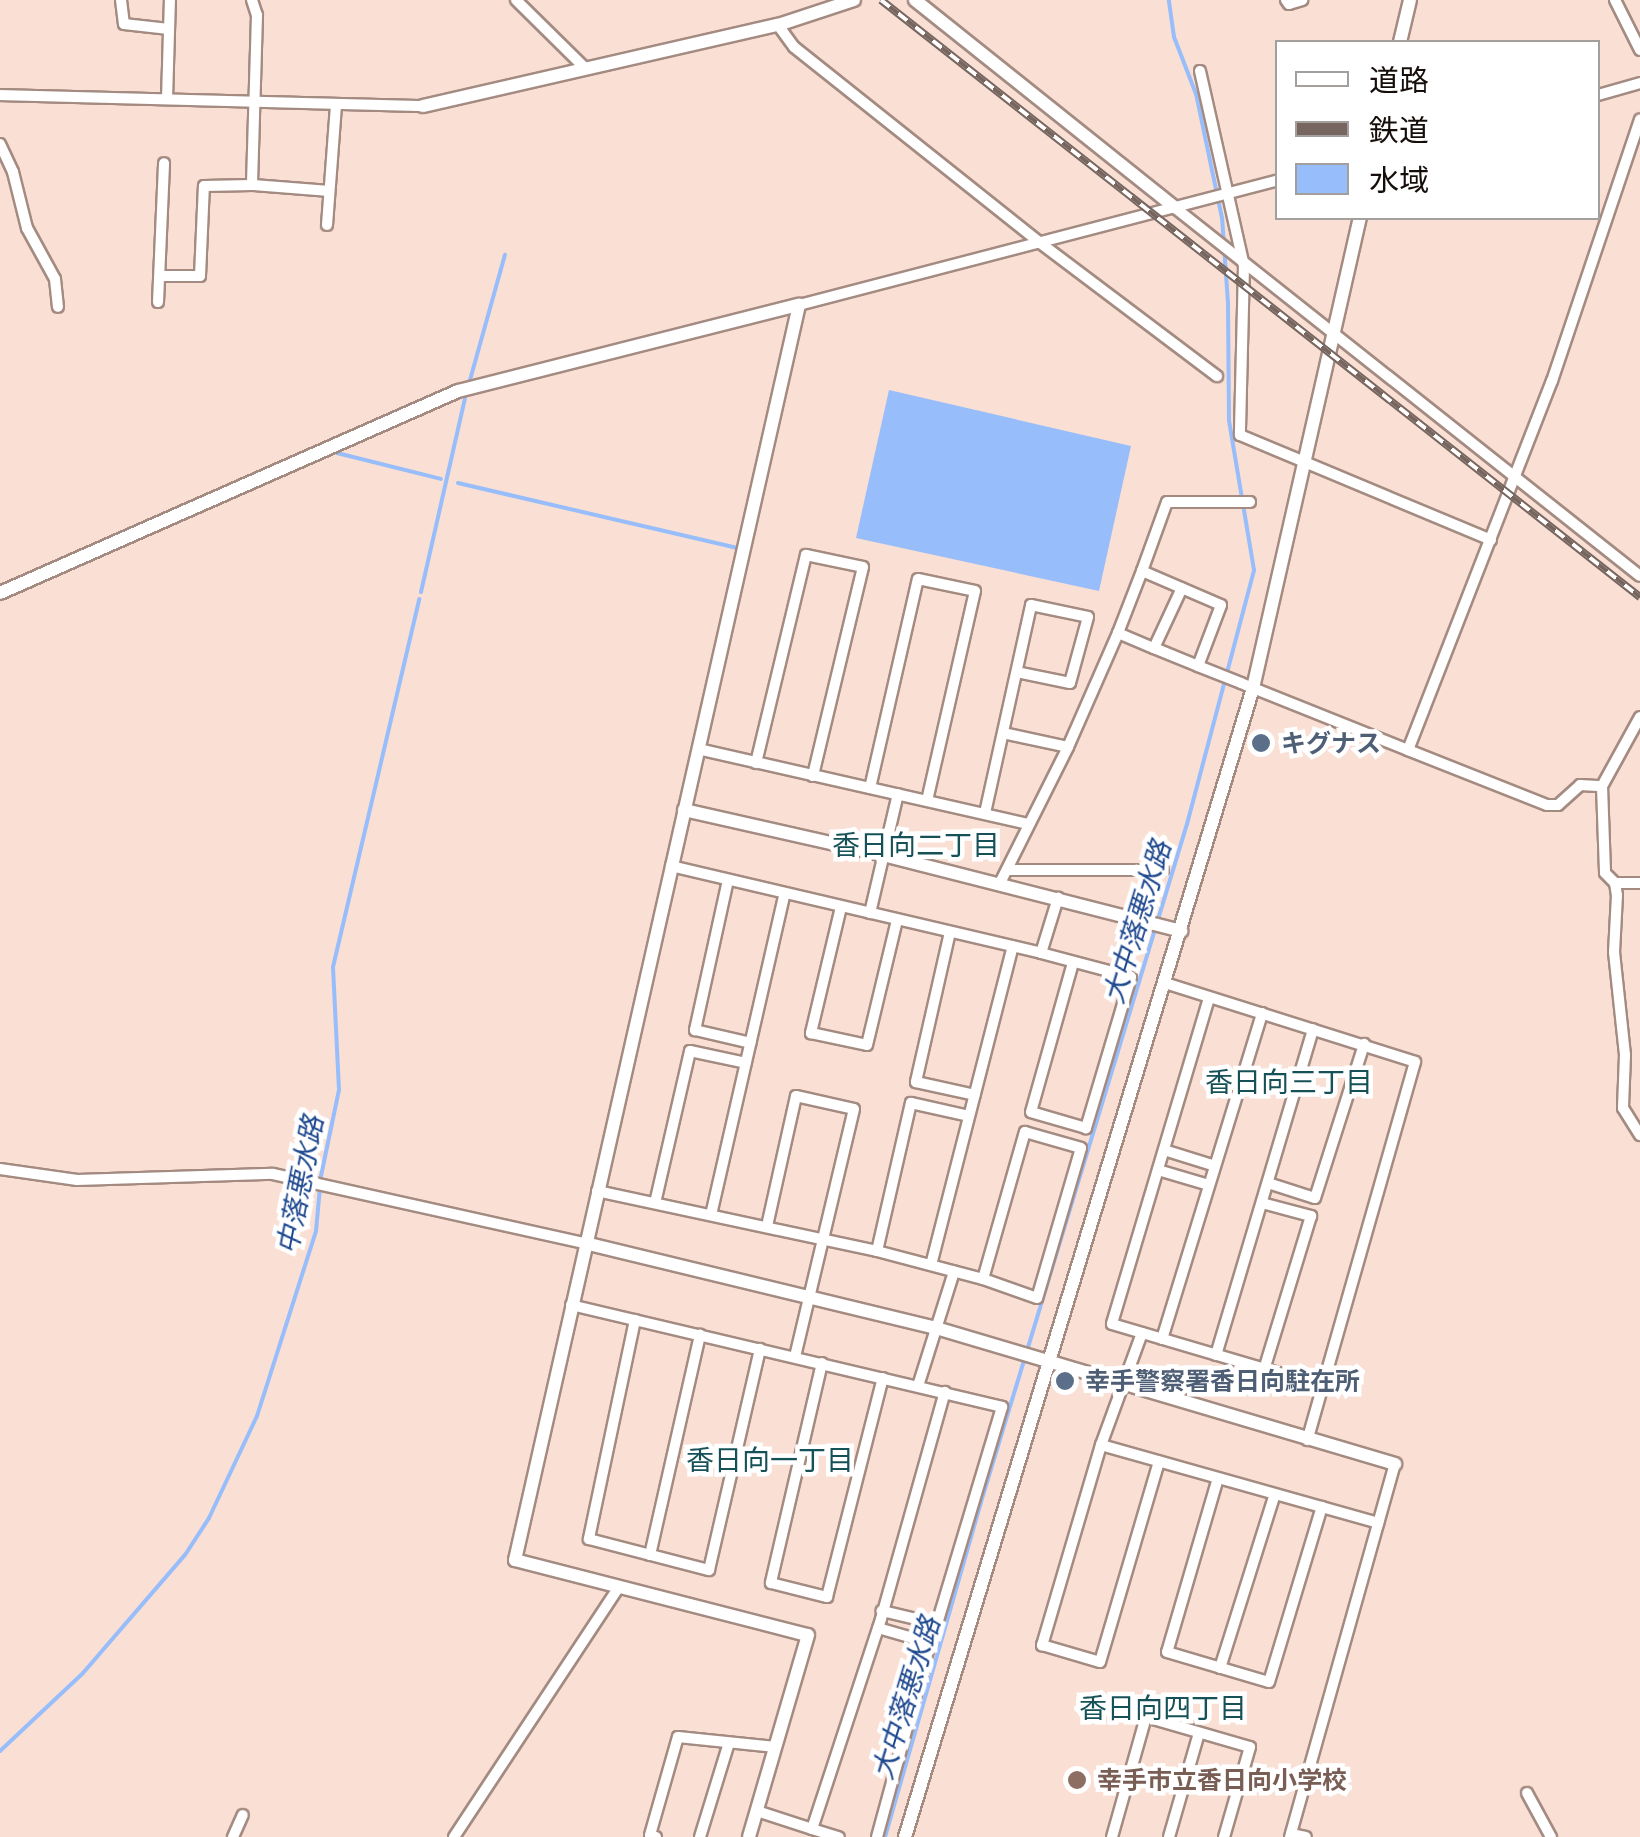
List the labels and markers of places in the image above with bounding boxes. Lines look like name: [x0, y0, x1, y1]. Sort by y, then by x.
place label: キグナス: [1281, 728, 1381, 758]
marker: キグナス: [1250, 732, 1272, 754]
place label: 幸手警察署香日向駐在所: [1085, 1366, 1360, 1396]
marker: 幸手警察署香日向駐在所: [1054, 1370, 1076, 1392]
place label: 幸手市立香日向小学校: [1097, 1765, 1347, 1795]
marker: 幸手市立香日向小学校: [1066, 1769, 1088, 1791]

